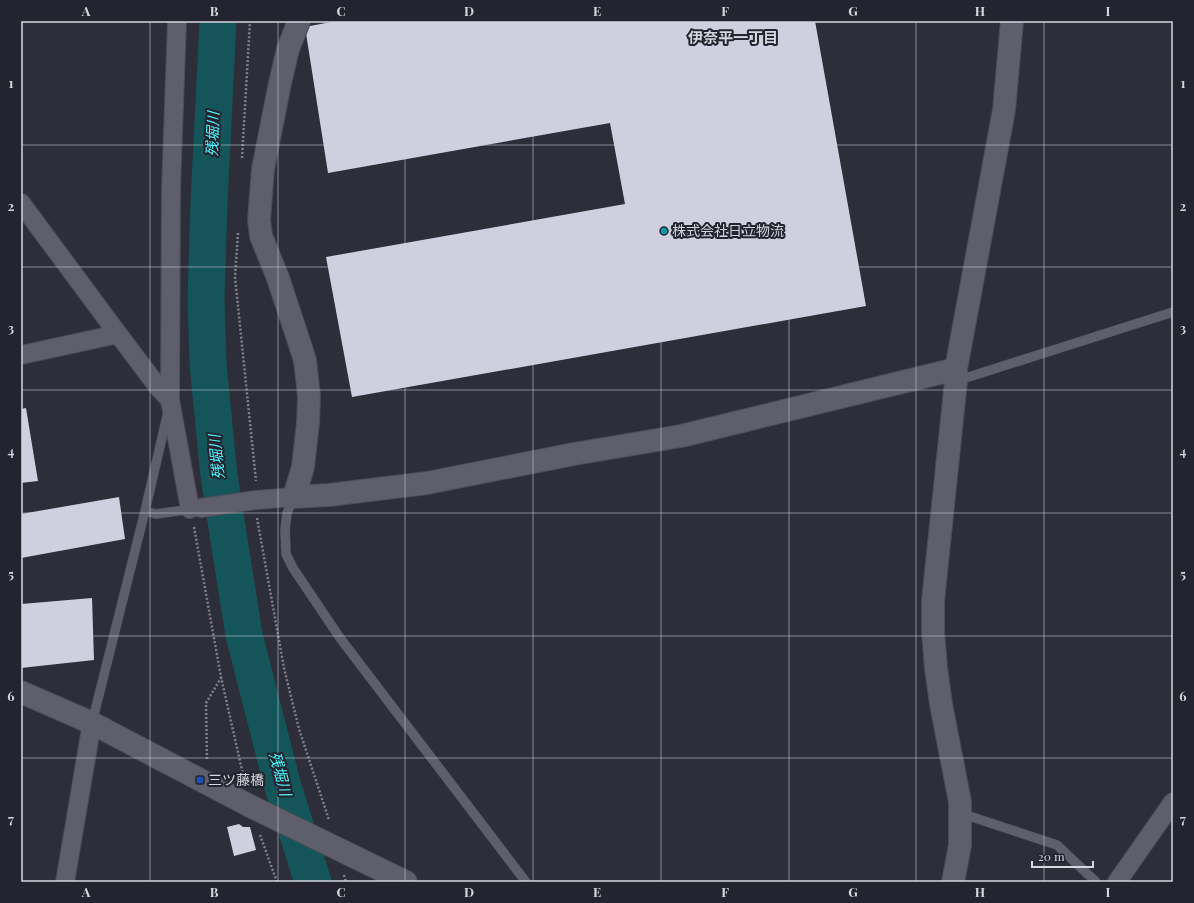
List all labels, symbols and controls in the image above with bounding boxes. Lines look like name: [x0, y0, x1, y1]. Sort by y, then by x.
text: A: [81, 2, 91, 19]
text: B: [210, 2, 219, 19]
text: C: [336, 2, 346, 19]
text: D: [464, 2, 474, 19]
text: E: [593, 2, 601, 19]
text: F: [721, 2, 729, 19]
text: G: [848, 2, 858, 19]
text: H: [975, 2, 985, 19]
text: I: [1106, 2, 1111, 19]
district label: 伊奈平一丁目: [688, 27, 778, 47]
text: 1: [9, 74, 14, 91]
text: 1: [1181, 74, 1186, 91]
water label: 残堀川: [201, 109, 223, 157]
text: 2: [8, 197, 15, 214]
text: 2: [1180, 197, 1187, 214]
place label: 株式会社日立物流: [672, 221, 784, 240]
marker: 株式会社日立物流: [659, 226, 669, 236]
text: 3: [8, 319, 14, 336]
text: 3: [1180, 319, 1186, 336]
water label: 残堀川: [204, 432, 228, 481]
text: 4: [8, 442, 15, 459]
text: 4: [1180, 442, 1187, 459]
text: 5: [8, 565, 14, 582]
text: 5: [1180, 565, 1186, 582]
text: 6: [7, 687, 15, 704]
text: 6: [1179, 687, 1187, 704]
water label: 残堀川: [265, 749, 297, 800]
place label: 三ツ藤橋: [208, 770, 264, 789]
marker: 三ツ藤橋: [195, 775, 205, 785]
text: 7: [8, 810, 14, 827]
text: 7: [1180, 810, 1186, 827]
scale bar: [1032, 843, 1093, 869]
text: 20 m: [1038, 848, 1065, 864]
text: A: [81, 883, 91, 900]
text: B: [210, 883, 219, 900]
text: C: [336, 883, 346, 900]
text: D: [464, 883, 474, 900]
text: E: [593, 883, 601, 900]
text: F: [721, 883, 729, 900]
text: G: [848, 883, 858, 900]
text: H: [975, 883, 985, 900]
text: I: [1106, 883, 1111, 900]

